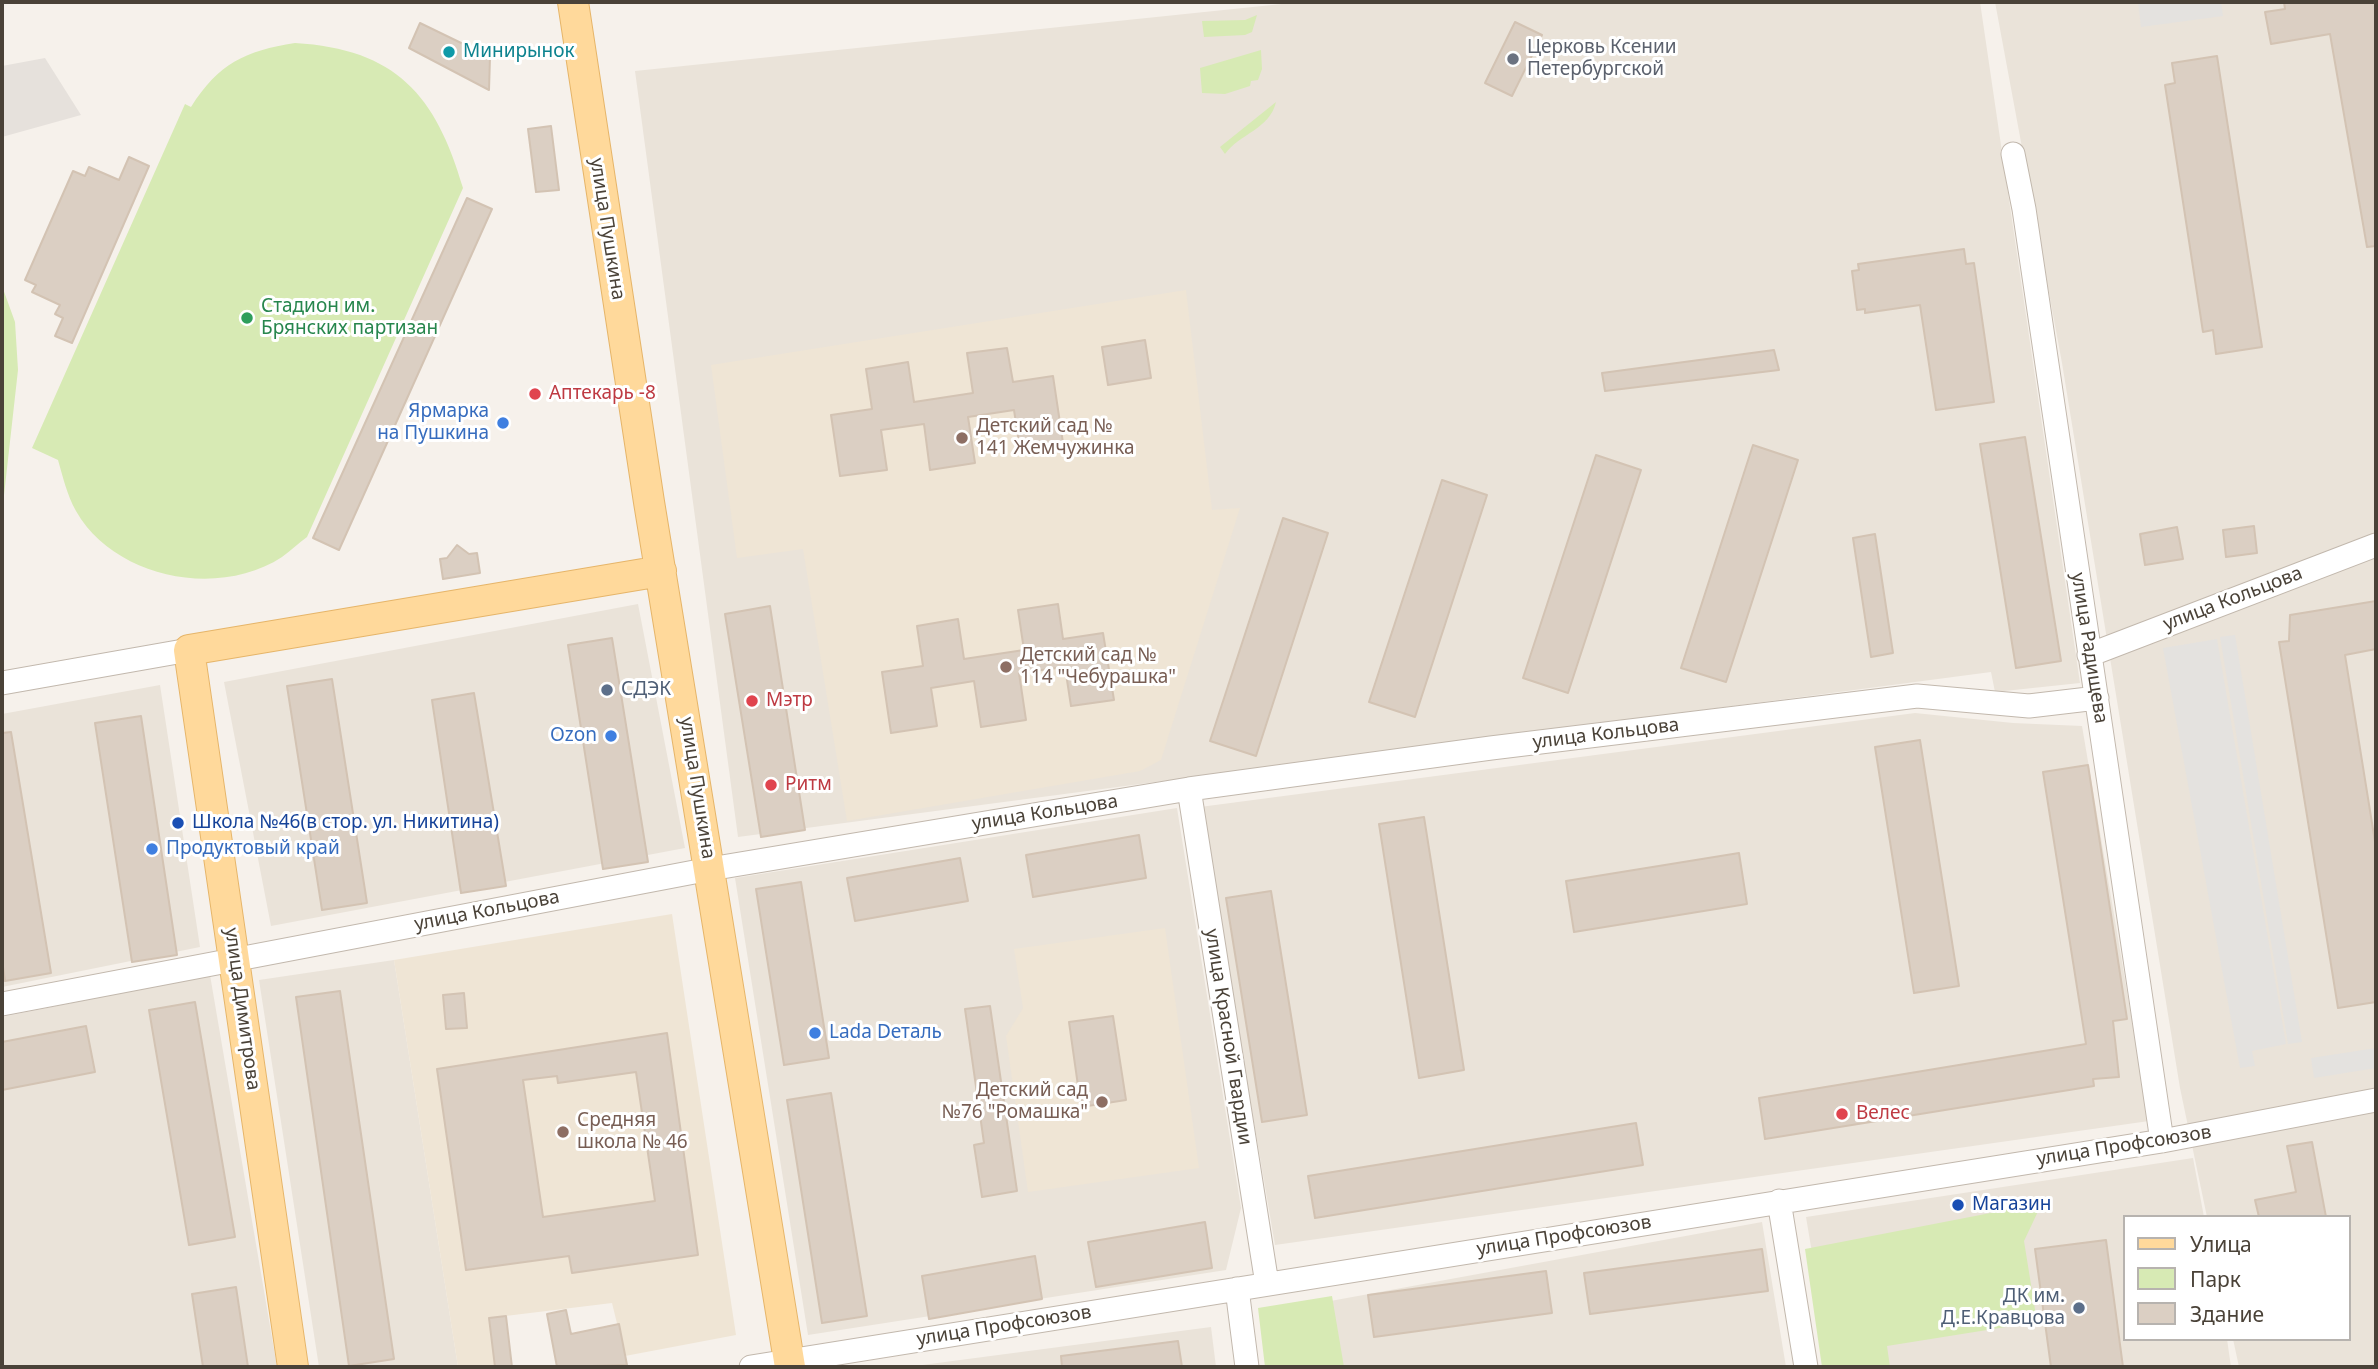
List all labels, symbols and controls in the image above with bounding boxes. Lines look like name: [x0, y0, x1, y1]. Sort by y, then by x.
place label: Церковь Ксении Петербургской: [1527, 37, 1676, 81]
place label: Минирынок: [463, 41, 575, 63]
marker: Минирынок: [441, 44, 457, 60]
marker: Церковь Ксении Петербургской: [1505, 51, 1521, 67]
street label: улица Пушкина: [585, 156, 629, 302]
place label: Стадион им. Брянских партизан: [261, 296, 438, 340]
marker: Стадион им. Брянских партизан: [239, 310, 255, 326]
place label: Аптекарь -8: [549, 383, 656, 405]
marker: Аптекарь -8: [527, 386, 543, 402]
place label: Ярмарка на Пушкина: [377, 401, 489, 445]
marker: Ярмарка на Пушкина: [495, 415, 511, 431]
place label: Детский сад № 141 Жемчужинка: [976, 416, 1134, 460]
marker: Детский сад № 141 Жемчужинка: [954, 430, 970, 446]
street label: улица Кольцова: [2160, 562, 2306, 636]
street label: улица Радищева: [2066, 571, 2112, 725]
place label: Детский сад № 114 "Чебурашка": [1020, 645, 1176, 689]
marker: Детский сад № 114 "Чебурашка": [998, 659, 1014, 675]
place label: СДЭК: [621, 679, 671, 701]
marker: СДЭК: [599, 682, 615, 698]
place label: Мэтр: [766, 690, 813, 712]
marker: Мэтр: [744, 693, 760, 709]
street label: улица Кольцова: [1532, 714, 1680, 754]
street label: улица Пушкина: [675, 715, 719, 861]
place label: Ozon: [550, 725, 597, 747]
marker: Ozon: [603, 728, 619, 744]
place label: Ритм: [785, 774, 832, 796]
marker: Ритм: [763, 777, 779, 793]
street label: улица Кольцова: [970, 790, 1120, 836]
place label: Школа №46(в стор. ул. Никитина): [192, 812, 499, 834]
marker: Школа №46(в стор. ул. Никитина): [170, 815, 186, 831]
place label: Продуктовый край: [166, 838, 340, 860]
marker: Продуктовый край: [144, 841, 160, 857]
street label: улица Кольцова: [413, 886, 561, 936]
street label: улица Димитрова: [219, 926, 265, 1092]
street label: улица Красной Гвардии: [1200, 927, 1256, 1147]
place label: Lada Dеталь: [829, 1022, 942, 1044]
marker: Lada Dеталь: [807, 1025, 823, 1041]
place label: Детский сад №76 "Ромашка": [942, 1080, 1088, 1124]
marker: Детский сад №76 "Ромашка": [1094, 1094, 1110, 1110]
place label: Велес: [1856, 1103, 1910, 1125]
marker: Велес: [1834, 1106, 1850, 1122]
place label: Средняя школа № 46: [577, 1110, 688, 1154]
street label: улица Профсоюзов: [2035, 1121, 2213, 1171]
marker: Средняя школа № 46: [555, 1124, 571, 1140]
place label: Магазин: [1972, 1194, 2051, 1216]
marker: Магазин: [1950, 1197, 1966, 1213]
street label: улица Профсоюзов: [1475, 1211, 1653, 1261]
legend: [2122, 1215, 2350, 1341]
text: Улица: [2190, 1230, 2252, 1258]
text: Парк: [2190, 1265, 2241, 1293]
place label: ДК им. Д.Е.Кравцова: [1941, 1286, 2065, 1330]
marker: ДК им. Д.Е.Кравцова: [2071, 1300, 2087, 1316]
text: Здание: [2190, 1300, 2264, 1328]
street label: улица Профсоюзов: [915, 1301, 1093, 1351]

